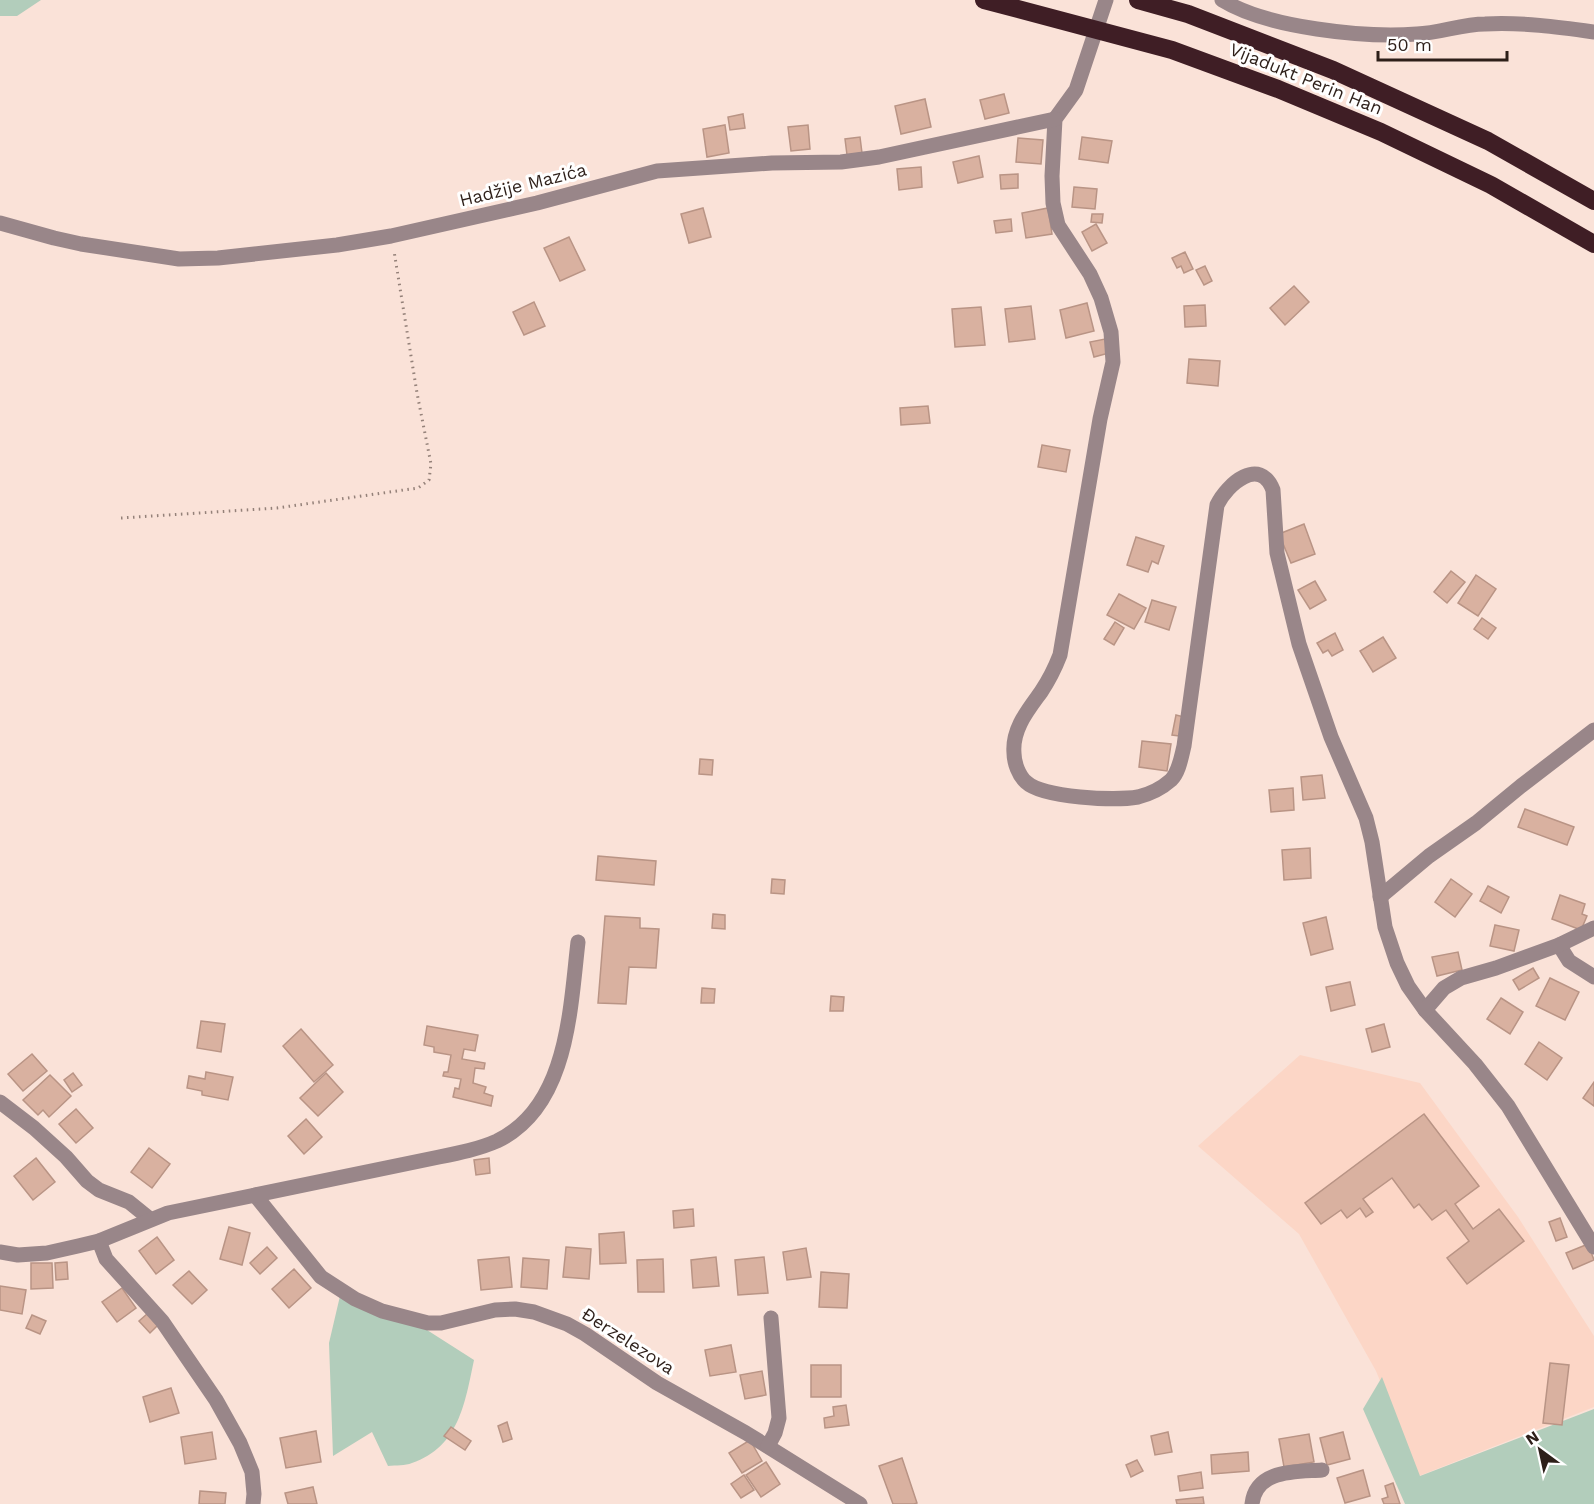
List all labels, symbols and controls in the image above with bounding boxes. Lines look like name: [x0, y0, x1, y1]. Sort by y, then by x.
scale bar: [1378, 24, 1507, 62]
text: 50 m: [1387, 34, 1432, 55]
street label: Vijadukt Perin Han: [1227, 38, 1386, 119]
street label: Hadžije Mazića: [457, 159, 589, 210]
street label: Đerzelezova: [578, 1303, 679, 1378]
north arrow: [1510, 1420, 1570, 1480]
text: N: [1522, 1427, 1542, 1449]

